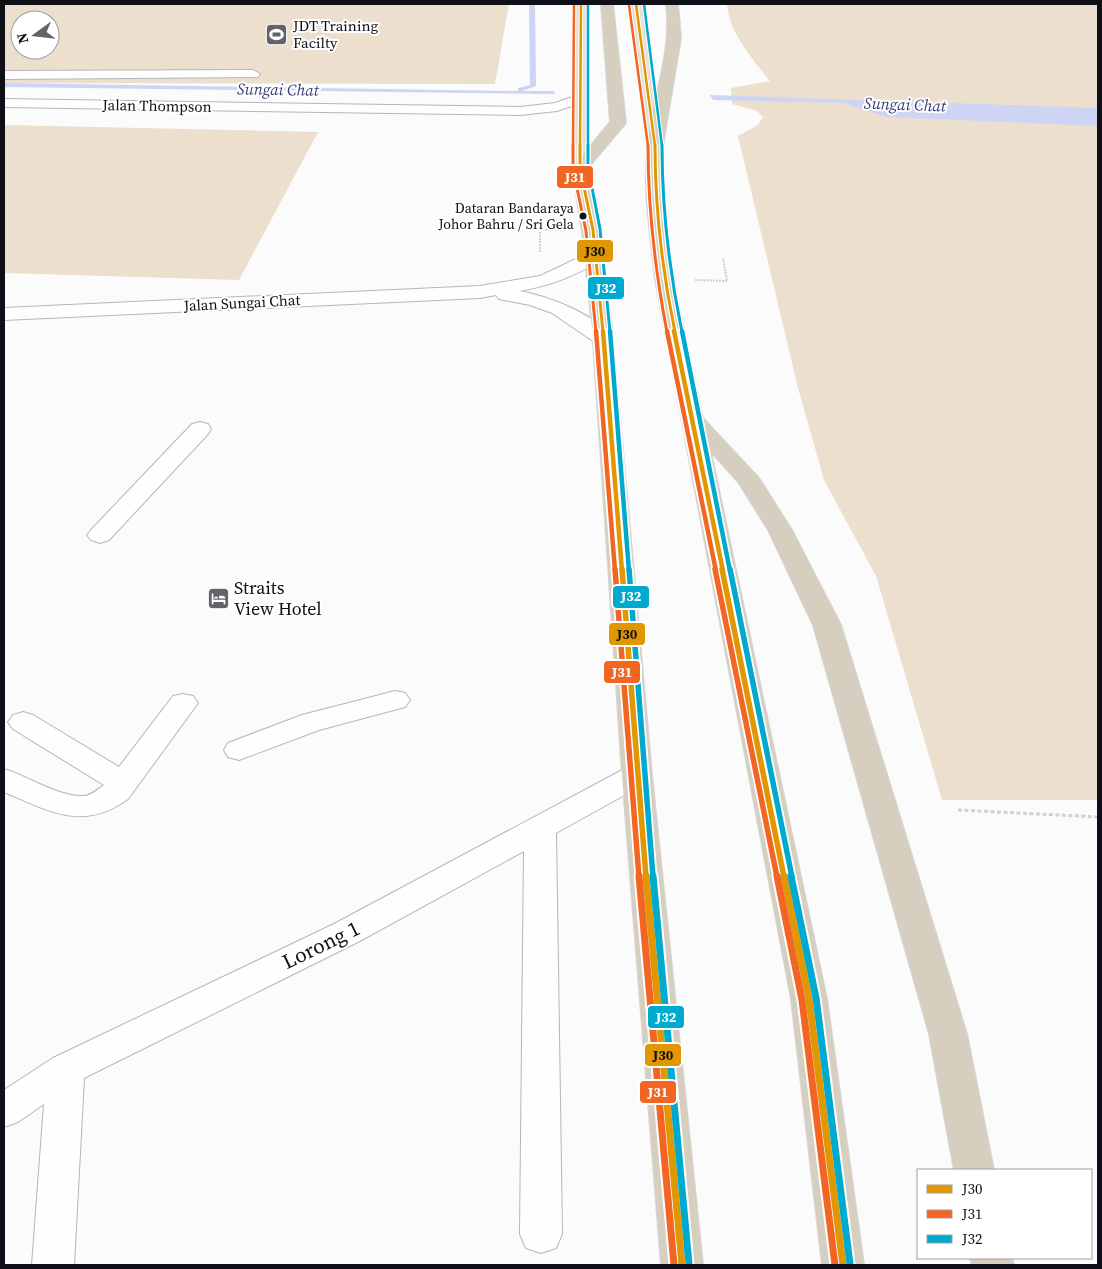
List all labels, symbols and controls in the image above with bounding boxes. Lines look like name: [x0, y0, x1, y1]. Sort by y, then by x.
north arrow: [10, 10, 60, 60]
place label: JDT Training Facilty: [292, 15, 378, 53]
sports icon: JDT Training Facilty: [265, 23, 289, 47]
text: N: [11, 31, 33, 46]
water label: Sungai Chat: [237, 77, 320, 101]
water label: Sungai Chat: [864, 92, 947, 116]
street label: Jalan Thompson: [101, 94, 212, 117]
line badge: J31: [556, 165, 594, 189]
text: J31: [564, 167, 585, 187]
place label: Dataran Bandaraya Johor Bahru / Sri Gela: [437, 198, 575, 234]
marker: Dataran Bandaraya Johor Bahru / Sri Gela: [578, 211, 588, 221]
line badge: J30: [576, 239, 614, 263]
text: J30: [584, 241, 606, 261]
line badge: J32: [587, 276, 625, 300]
text: J32: [595, 278, 617, 298]
street label: Jalan Sungai Chat: [182, 289, 301, 316]
place label: Straits View Hotel: [234, 575, 322, 621]
line badge: J32: [612, 585, 650, 609]
hotel icon: Straits View Hotel: [206, 586, 230, 610]
text: J32: [620, 586, 642, 606]
line badge: J30: [608, 622, 646, 646]
text: J30: [616, 624, 638, 644]
line badge: J31: [603, 660, 641, 684]
text: J31: [611, 662, 632, 682]
street label: Lorong 1: [277, 913, 365, 976]
line badge: J32: [647, 1005, 685, 1029]
text: J32: [655, 1007, 677, 1027]
line badge: J30: [644, 1043, 682, 1067]
text: J30: [652, 1045, 674, 1065]
line badge: J31: [639, 1080, 677, 1104]
text: J31: [647, 1082, 668, 1102]
legend: [917, 1169, 1092, 1259]
text: J30: [961, 1178, 983, 1199]
text: J31: [961, 1203, 983, 1224]
text: J32: [961, 1228, 983, 1249]

